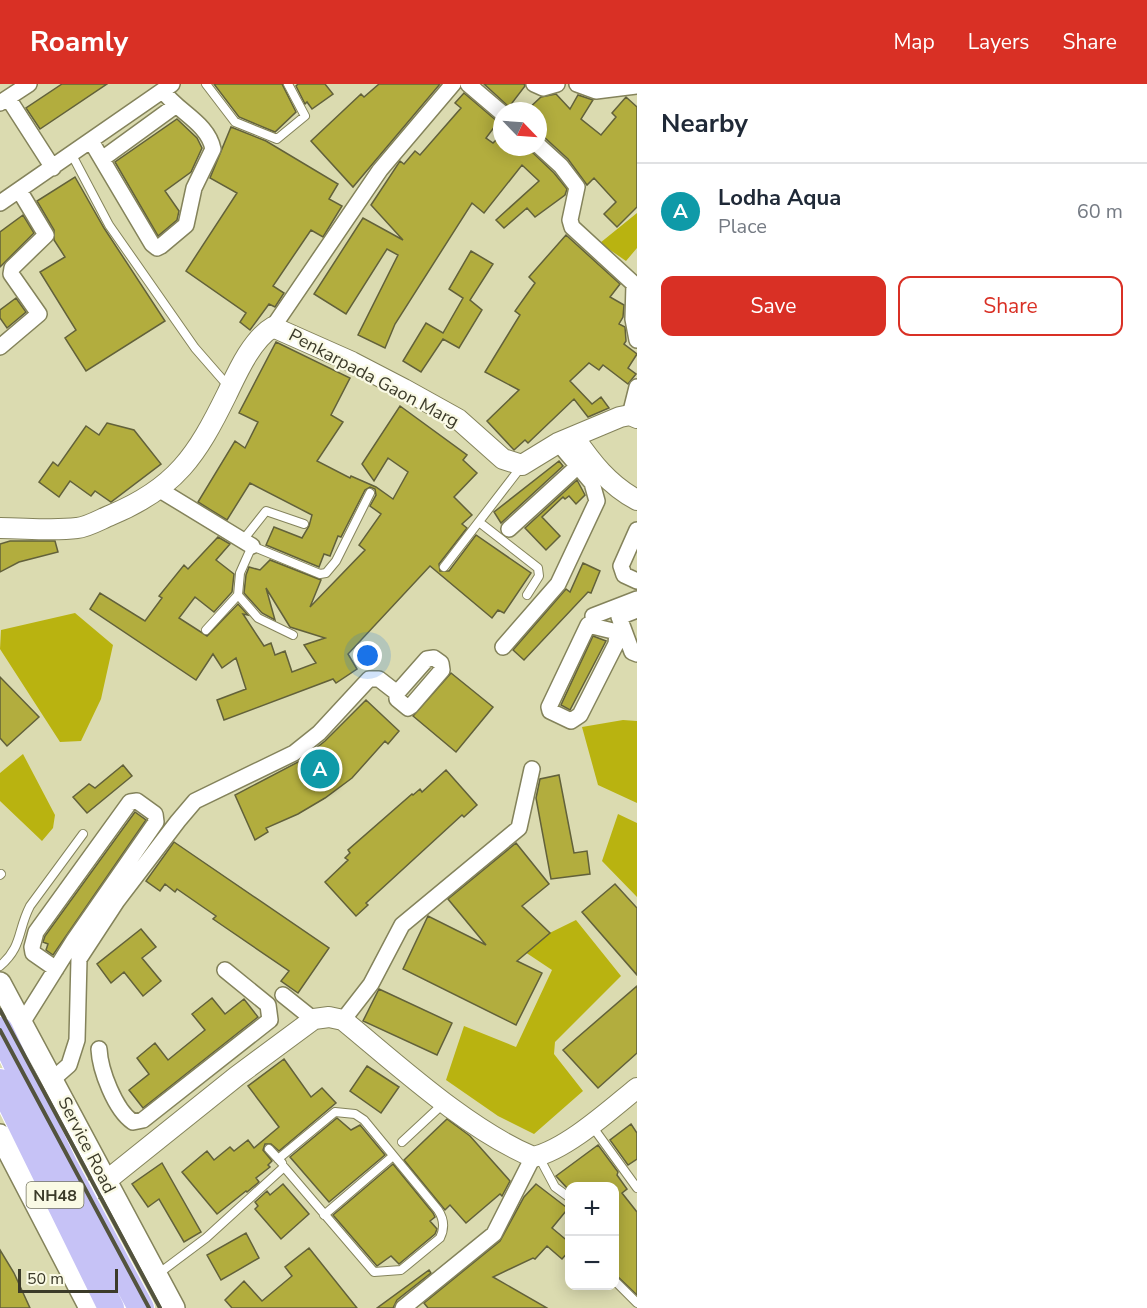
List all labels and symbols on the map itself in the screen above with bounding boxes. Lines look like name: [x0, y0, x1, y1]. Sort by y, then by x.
north arrow: [493, 102, 547, 156]
street label: Penkarpada Gaon Marg: [285, 323, 463, 433]
your location: [353, 641, 382, 670]
pin: A: [300, 746, 340, 792]
street label: Service Road: [52, 1093, 122, 1197]
road number: NH48: [26, 1182, 84, 1208]
scale bar: [18, 1266, 118, 1294]

